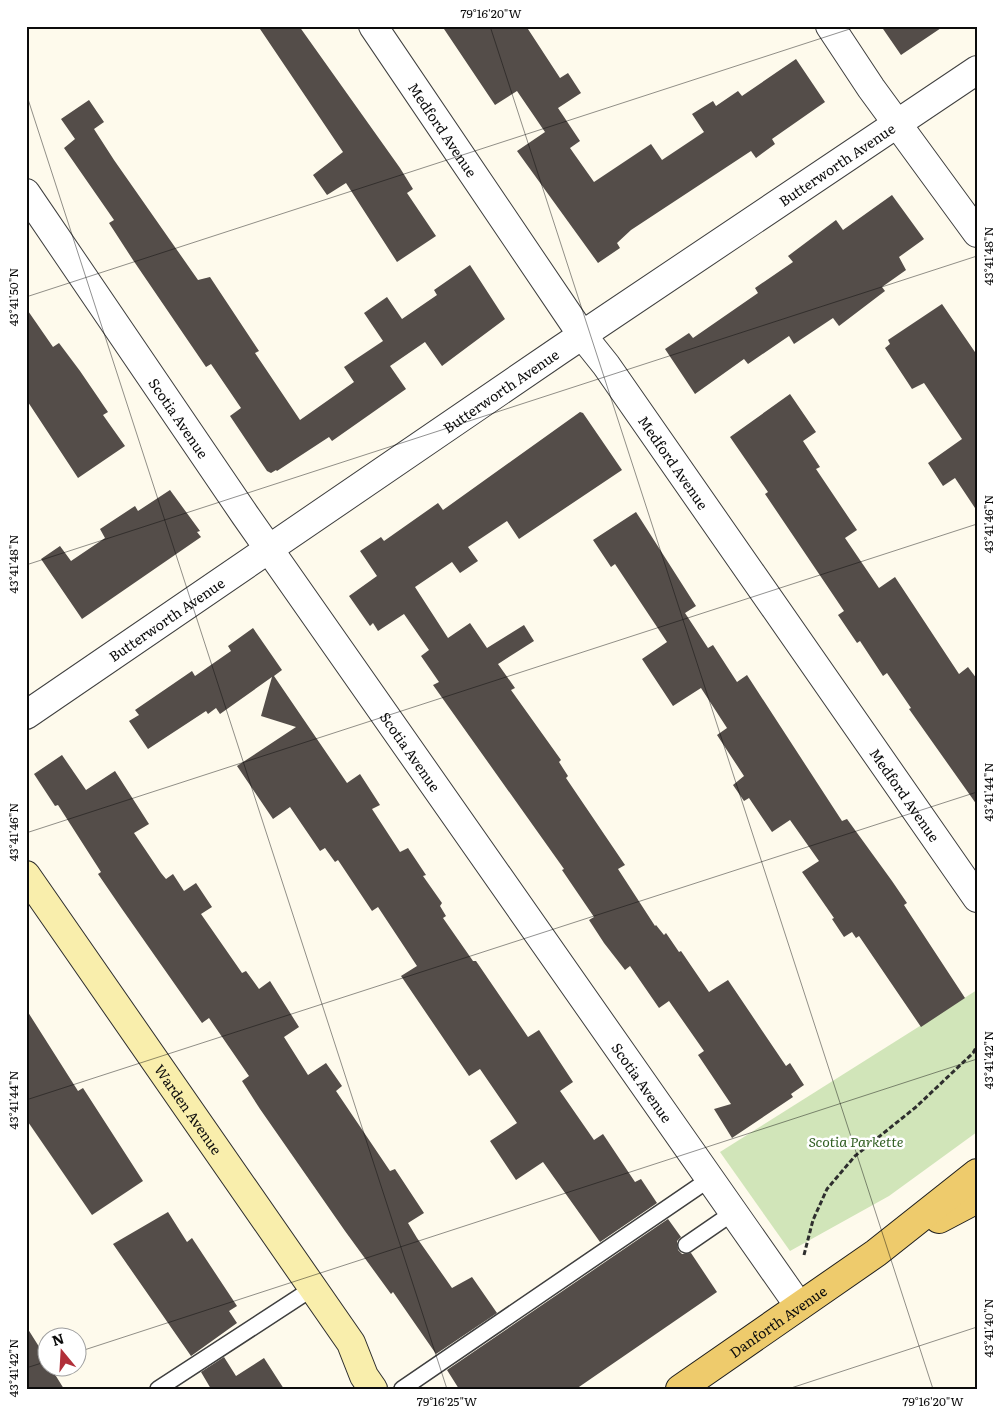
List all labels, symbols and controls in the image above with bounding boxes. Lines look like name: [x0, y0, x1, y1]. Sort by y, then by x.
text: 79°16'20"W: [460, 4, 522, 22]
street label: Medford Avenue: [404, 78, 482, 181]
street label: Butterworth Avenue: [774, 118, 899, 211]
text: 43°41'48"N: [979, 227, 997, 285]
text: 43°41'50"N: [4, 268, 22, 326]
street label: Butterworth Avenue: [439, 344, 563, 437]
street label: Scotia Avenue: [144, 374, 213, 462]
street label: Medford Avenue: [634, 411, 713, 513]
text: 43°41'46"N: [979, 495, 997, 553]
text: 43°41'48"N: [4, 535, 22, 593]
street label: Butterworth Avenue: [104, 572, 228, 666]
street label: Scotia Avenue: [376, 707, 445, 795]
street label: Medford Avenue: [865, 744, 945, 846]
text: 43°41'44"N: [979, 763, 997, 821]
text: 43°41'46"N: [4, 803, 22, 861]
text: 43°41'42"N: [979, 1031, 997, 1089]
street label: Scotia Avenue: [607, 1038, 677, 1126]
street label: Warden Avenue: [150, 1060, 227, 1158]
text: 43°41'44"N: [4, 1071, 22, 1129]
park label: Scotia Parkette: [809, 1131, 904, 1151]
street label: Danforth Avenue: [725, 1280, 830, 1362]
text: 43°41'40"N: [979, 1298, 997, 1358]
text: N: [49, 1327, 67, 1350]
north arrow: [38, 1328, 88, 1378]
text: 43°41'42"N: [4, 1339, 22, 1397]
text: 79°16'25"W: [417, 1392, 477, 1410]
text: 79°16'20"W: [902, 1392, 964, 1410]

